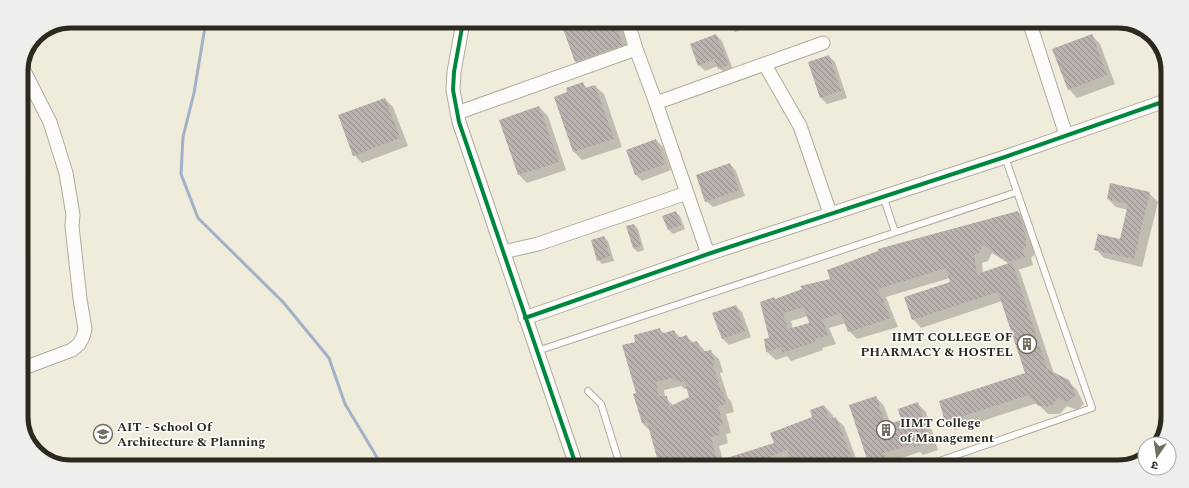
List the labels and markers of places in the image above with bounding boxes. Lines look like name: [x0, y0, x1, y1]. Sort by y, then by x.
place label: IIMT COLLEGE OF PHARMACY & HOSTEL: [860, 327, 1013, 362]
building icon: IIMT COLLEGE OF PHARMACY & HOSTEL: [1016, 333, 1038, 355]
place label: IIMT College of Management: [900, 413, 994, 448]
place label: AIT - School Of Architecture & Planning: [117, 417, 265, 452]
building icon: IIMT College of Management: [875, 419, 897, 441]
school or university icon: AIT - School Of Architecture & Planning: [92, 423, 114, 445]

